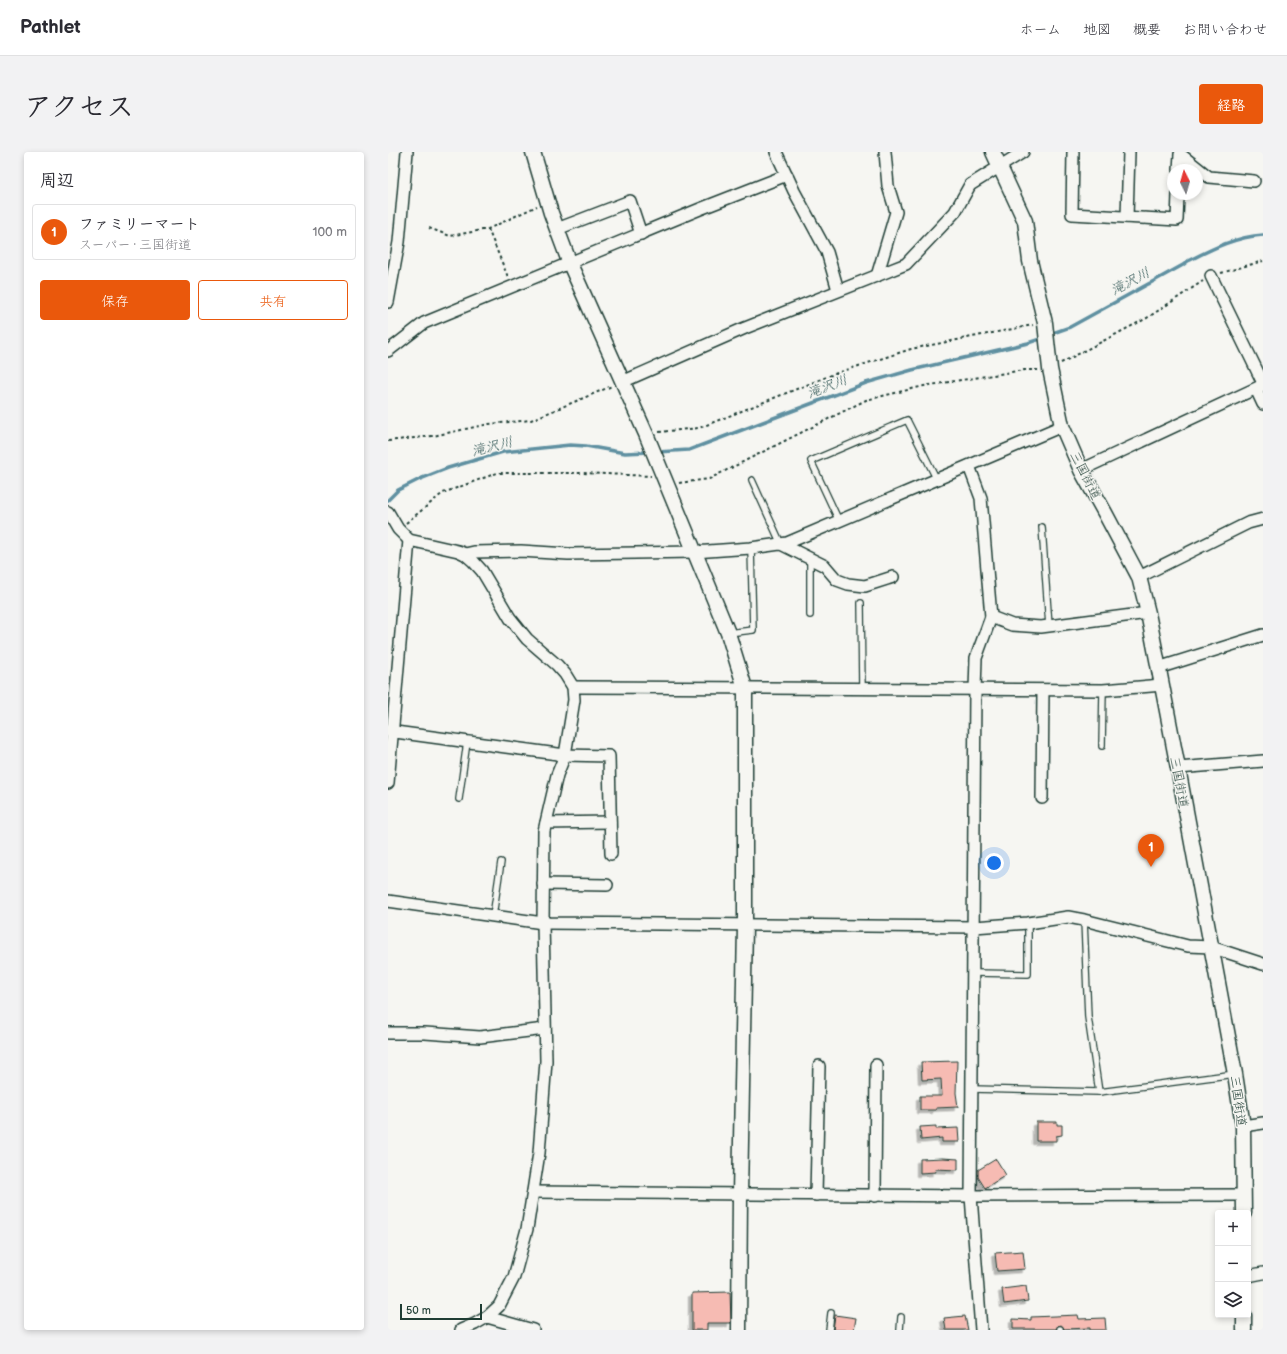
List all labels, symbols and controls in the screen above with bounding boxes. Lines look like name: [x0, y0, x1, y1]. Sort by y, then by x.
text: Pathlet: [20, 16, 81, 39]
text: ホーム: [1020, 21, 1061, 38]
text: 地図: [1083, 21, 1111, 38]
text: 概要: [1133, 21, 1161, 38]
text: お問い合わせ: [1183, 21, 1267, 38]
button: 経路: [1199, 84, 1263, 124]
text: アクセス: [24, 91, 134, 124]
north arrow: [1167, 164, 1203, 200]
text: 周辺: [40, 171, 74, 191]
text: ファミリーマート: [79, 215, 200, 234]
text: 1: [51, 224, 57, 240]
text: 100 m: [312, 224, 347, 240]
text: スーパー · 三国街道: [79, 237, 191, 253]
water label: 滝沢川: [1108, 264, 1153, 299]
button: 保存: [40, 280, 190, 320]
button: 共有: [198, 280, 348, 320]
water label: 滝沢川: [805, 371, 850, 402]
water label: 滝沢川: [470, 433, 515, 460]
street label: 三国街道: [1066, 449, 1104, 502]
street label: 三国街道: [1166, 755, 1192, 809]
pin: 1: [1138, 834, 1164, 867]
your location: [984, 853, 1004, 873]
street label: 三国街道: [1226, 1074, 1250, 1128]
map controls: [1215, 1210, 1251, 1318]
button: +: [1215, 1210, 1251, 1246]
button: −: [1215, 1246, 1251, 1282]
button: layers: [1215, 1282, 1251, 1318]
scale bar: [400, 1302, 482, 1321]
text: 50 m: [406, 1304, 431, 1317]

